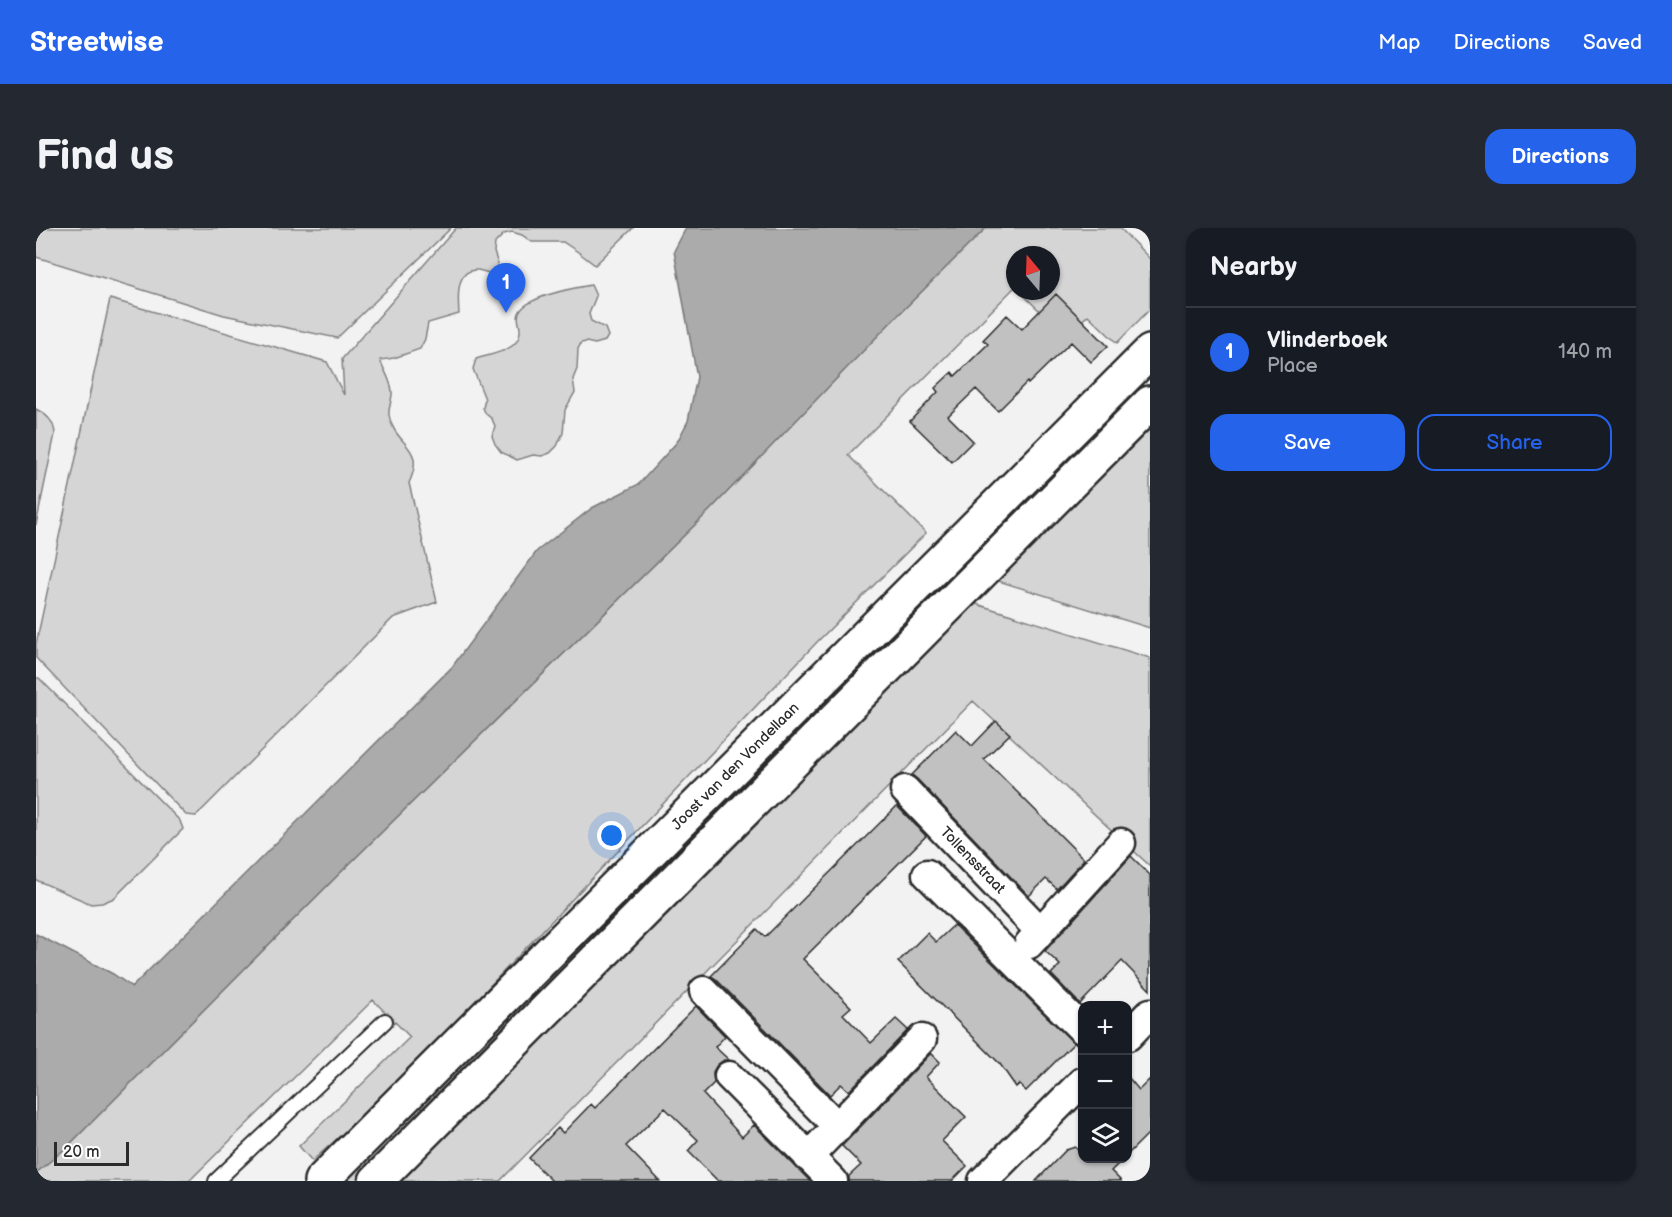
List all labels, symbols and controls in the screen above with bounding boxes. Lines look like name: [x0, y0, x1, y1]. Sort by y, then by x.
text: Streetwise: [30, 26, 163, 59]
text: Map: [1378, 30, 1421, 55]
text: Directions: [1454, 30, 1550, 55]
text: Saved: [1583, 30, 1642, 55]
button: Directions: [1485, 129, 1636, 184]
text: Find us: [36, 131, 174, 182]
north arrow: [1006, 246, 1060, 300]
text: Nearby: [1210, 252, 1297, 283]
pin: 1: [486, 264, 526, 313]
text: Vlinderboek: [1267, 327, 1388, 354]
text: 1: [1225, 340, 1234, 364]
text: 140 m: [1558, 340, 1612, 364]
text: Place: [1267, 354, 1318, 378]
button: Save: [1210, 414, 1405, 471]
button: Share: [1417, 414, 1612, 471]
street label: Joost van den Vondellaan: [668, 699, 803, 834]
your location: [597, 821, 626, 850]
street label: Tollensstraat: [936, 823, 1010, 898]
map controls: [1078, 1001, 1132, 1163]
button: +: [1078, 1001, 1132, 1055]
button: −: [1078, 1055, 1132, 1109]
button: layers: [1078, 1109, 1132, 1163]
scale bar: [54, 1139, 129, 1166]
text: 20 m: [63, 1143, 99, 1162]

